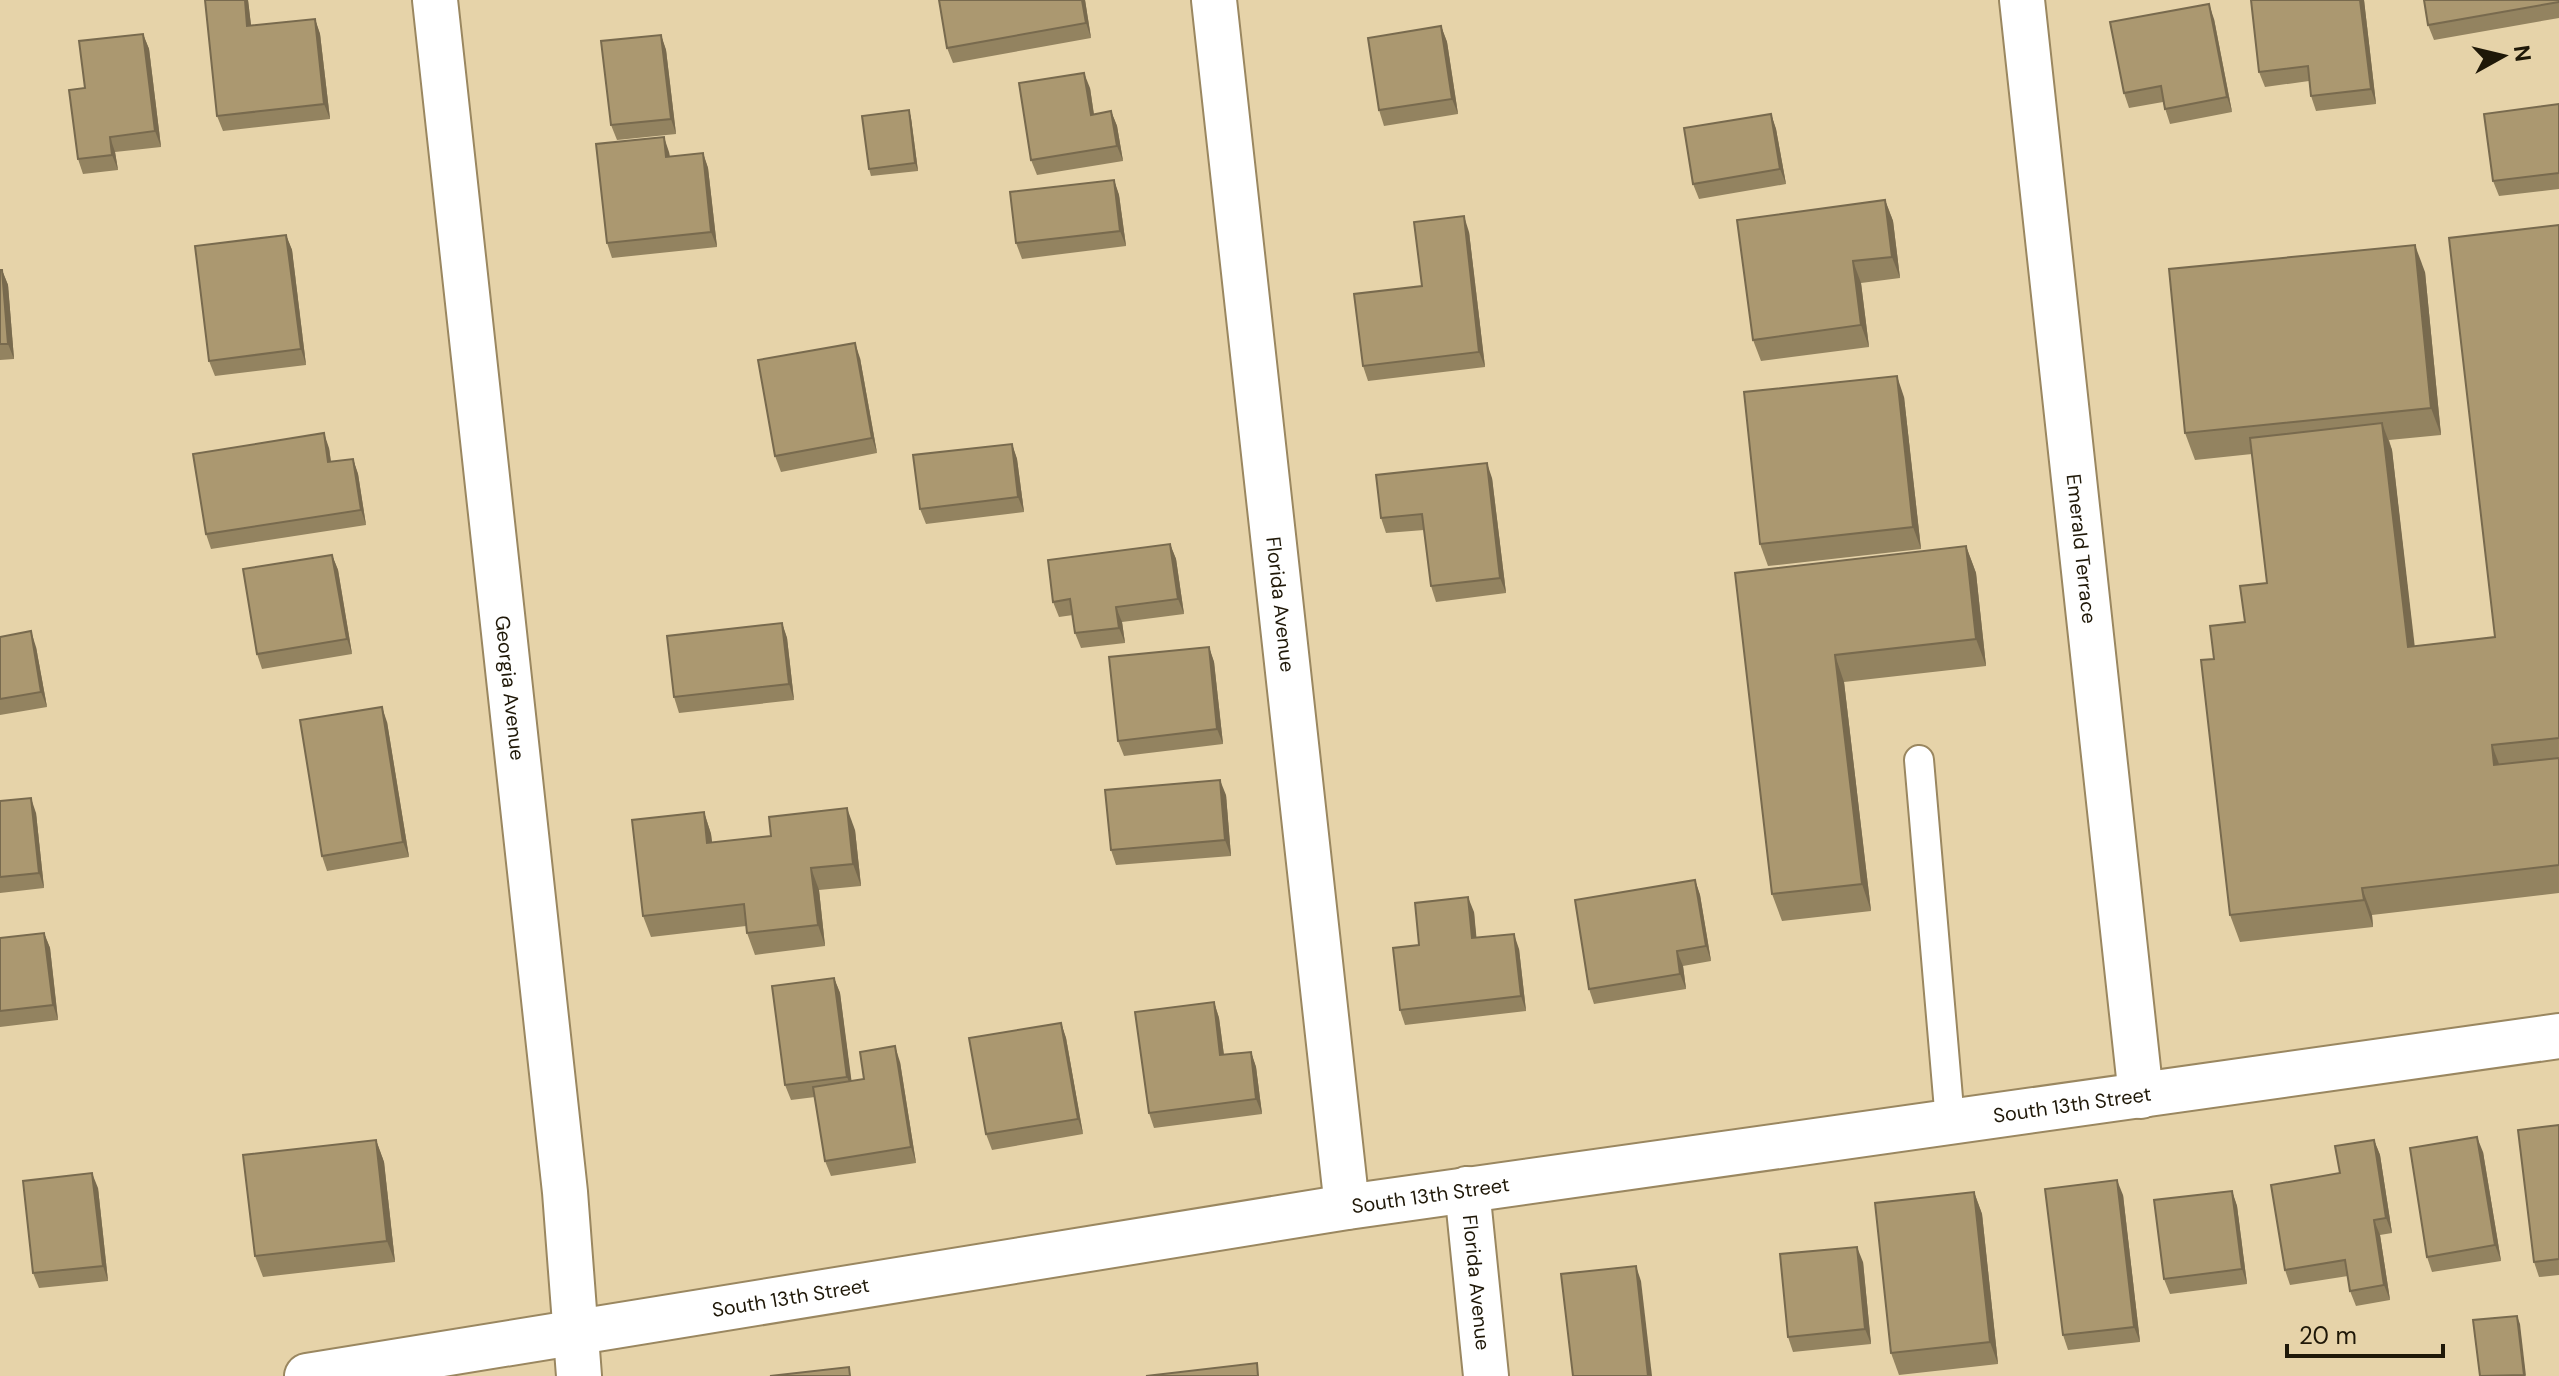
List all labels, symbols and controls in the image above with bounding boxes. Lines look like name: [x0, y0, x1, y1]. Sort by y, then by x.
north arrow: [2463, 16, 2543, 96]
text: N: [2507, 43, 2538, 63]
street label: Emerald Terrace: [2061, 473, 2103, 625]
street label: Florida Avenue: [1260, 535, 1301, 673]
street label: Georgia Avenue: [489, 614, 531, 762]
street label: South 13th Street: [1992, 1081, 2153, 1129]
street label: South 13th Street: [1350, 1171, 1511, 1219]
street label: Florida Avenue: [1457, 1214, 1496, 1352]
street label: South 13th Street: [710, 1272, 871, 1323]
scale bar: [2287, 1308, 2443, 1358]
text: 20 m: [2299, 1320, 2357, 1351]

